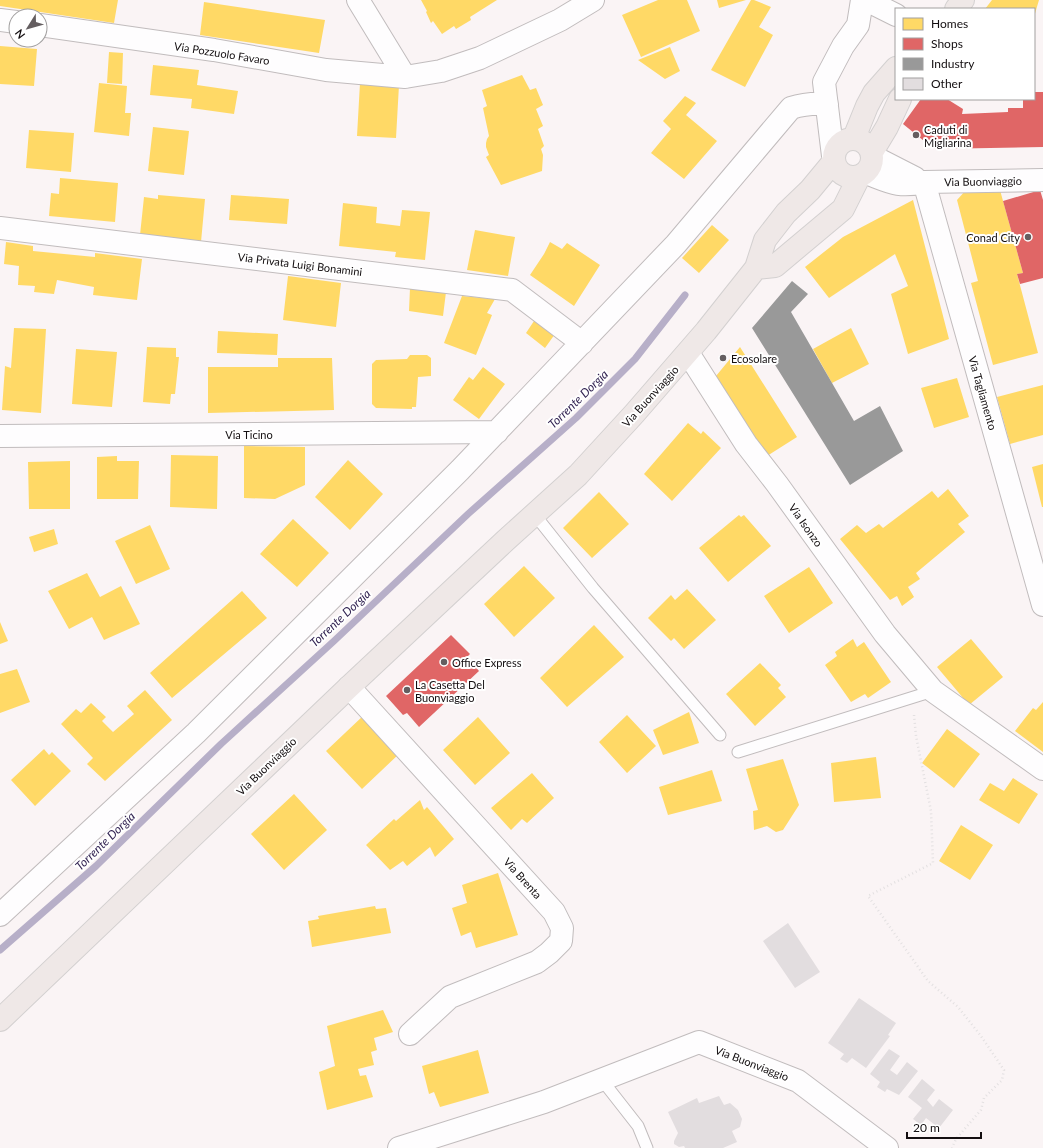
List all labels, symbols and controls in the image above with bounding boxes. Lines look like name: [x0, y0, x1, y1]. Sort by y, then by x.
north arrow: [8, 8, 48, 48]
legend: [895, 8, 1035, 100]
text: Homes: [931, 16, 968, 31]
text: N: [12, 27, 27, 42]
text: Shops: [931, 36, 963, 51]
street label: Via Pozzuolo Favaro: [173, 39, 271, 67]
text: Industry: [931, 56, 975, 71]
text: Other: [931, 76, 963, 91]
place label: Caduti di Migliarina: [924, 123, 971, 149]
marker: Caduti di Migliarina: [911, 130, 921, 140]
street label: Via Buonviaggio: [944, 174, 1022, 188]
place label: Conad City: [966, 231, 1020, 244]
marker: Conad City: [1023, 232, 1033, 242]
street label: Via Privata Luigi Bonamini: [237, 250, 363, 278]
place label: Ecosolare: [731, 352, 777, 365]
marker: Ecosolare: [718, 353, 728, 363]
street label: Via Tagliamento: [966, 355, 1000, 431]
street label: Via Buonviaggio: [619, 363, 681, 429]
water label: Torrente Dorgia: [545, 367, 611, 431]
street label: Via Ticino: [225, 428, 273, 441]
street label: Via Isonzo: [786, 501, 826, 549]
water label: Torrente Dorgia: [307, 586, 373, 650]
place label: Office Express: [452, 656, 522, 669]
marker: Office Express: [439, 657, 449, 667]
place label: La Casetta Del Buonviaggio: [415, 678, 485, 704]
marker: La Casetta Del Buonviaggio: [402, 685, 412, 695]
street label: Via Buonviaggio: [233, 734, 299, 798]
water label: Torrente Dorgia: [72, 809, 138, 873]
street label: Via Brenta: [501, 855, 545, 901]
street label: Via Buonviaggio: [713, 1043, 791, 1083]
scale bar: [907, 1114, 981, 1140]
text: 20 m: [913, 1120, 940, 1135]

